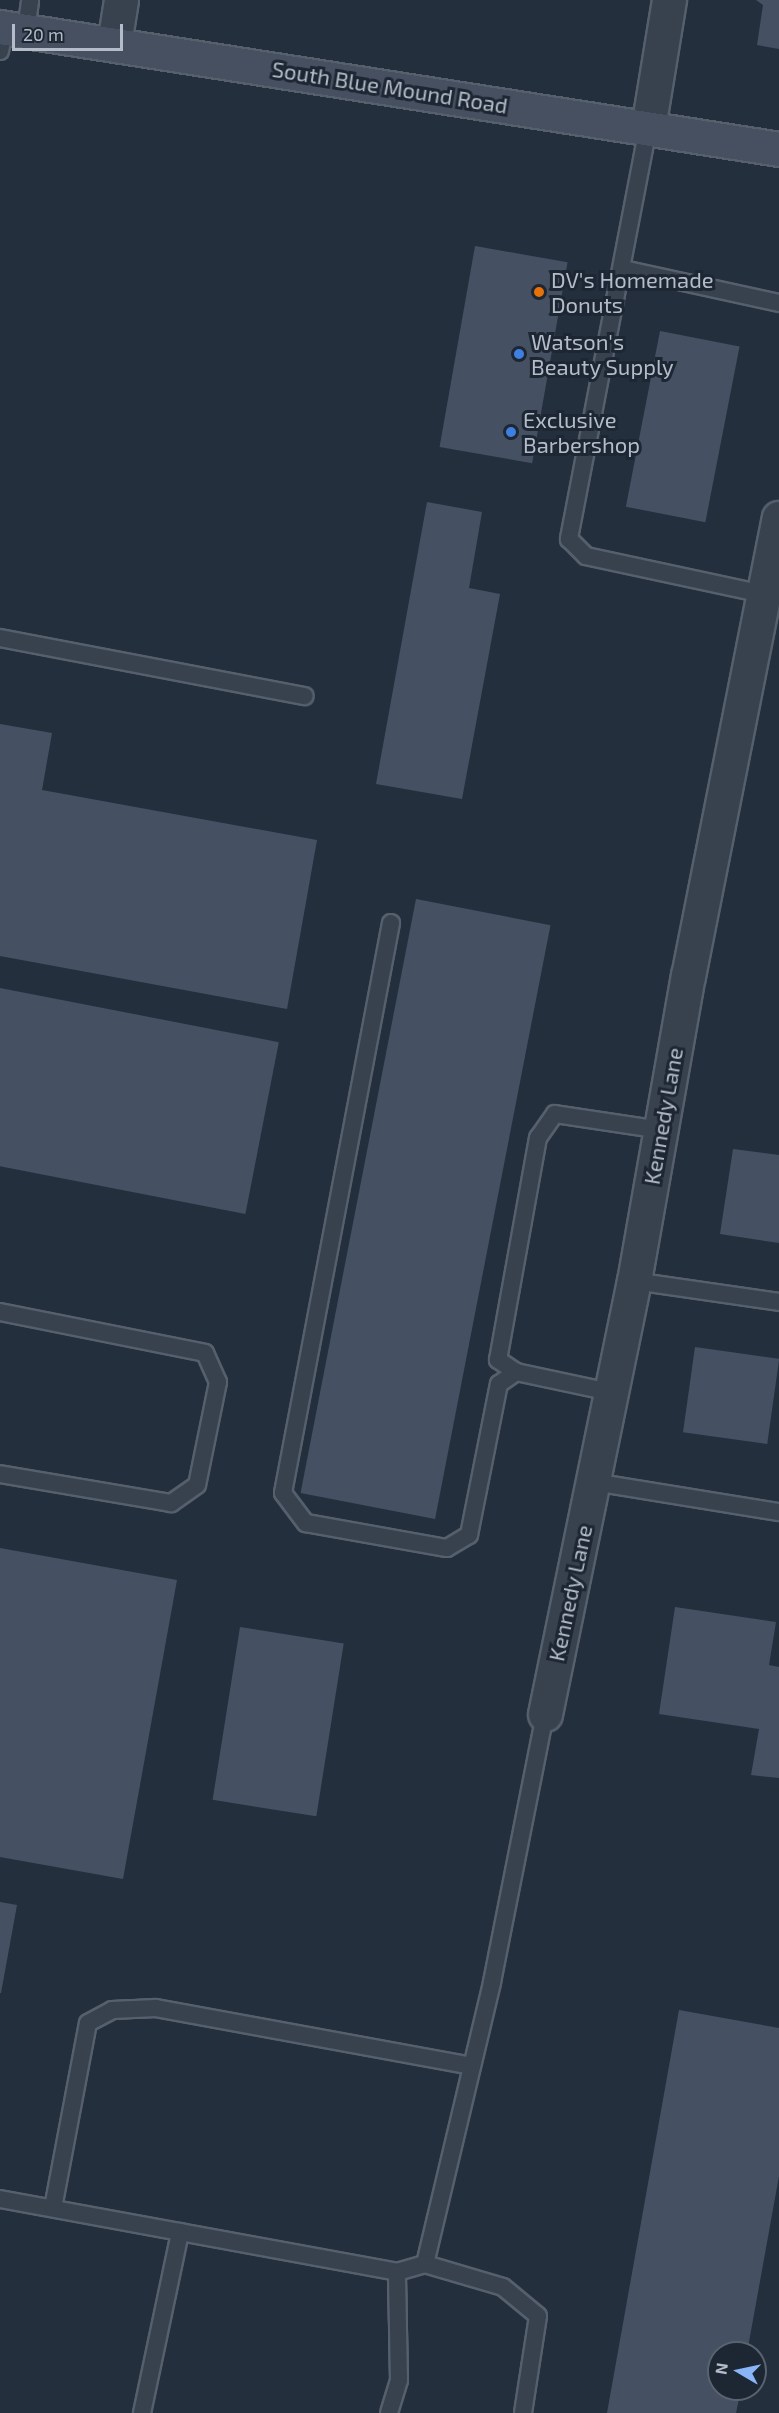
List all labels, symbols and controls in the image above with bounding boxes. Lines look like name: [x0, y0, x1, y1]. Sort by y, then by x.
scale bar: [15, 12, 126, 50]
text: 20 m: [23, 23, 64, 45]
street label: South Blue Mound Road: [270, 55, 510, 119]
place label: DV's Homemade Donuts: [551, 266, 714, 318]
marker: DV's Homemade Donuts: [532, 285, 546, 299]
place label: Watson's Beauty Supply: [531, 328, 674, 380]
marker: Watson's Beauty Supply: [512, 347, 526, 361]
place label: Exclusive Barbershop: [523, 406, 640, 458]
marker: Exclusive Barbershop: [504, 425, 518, 439]
street label: Kennedy Lane: [638, 1045, 688, 1187]
street label: Kennedy Lane: [543, 1522, 597, 1664]
north arrow: [707, 2341, 767, 2401]
text: N: [710, 2361, 731, 2376]

